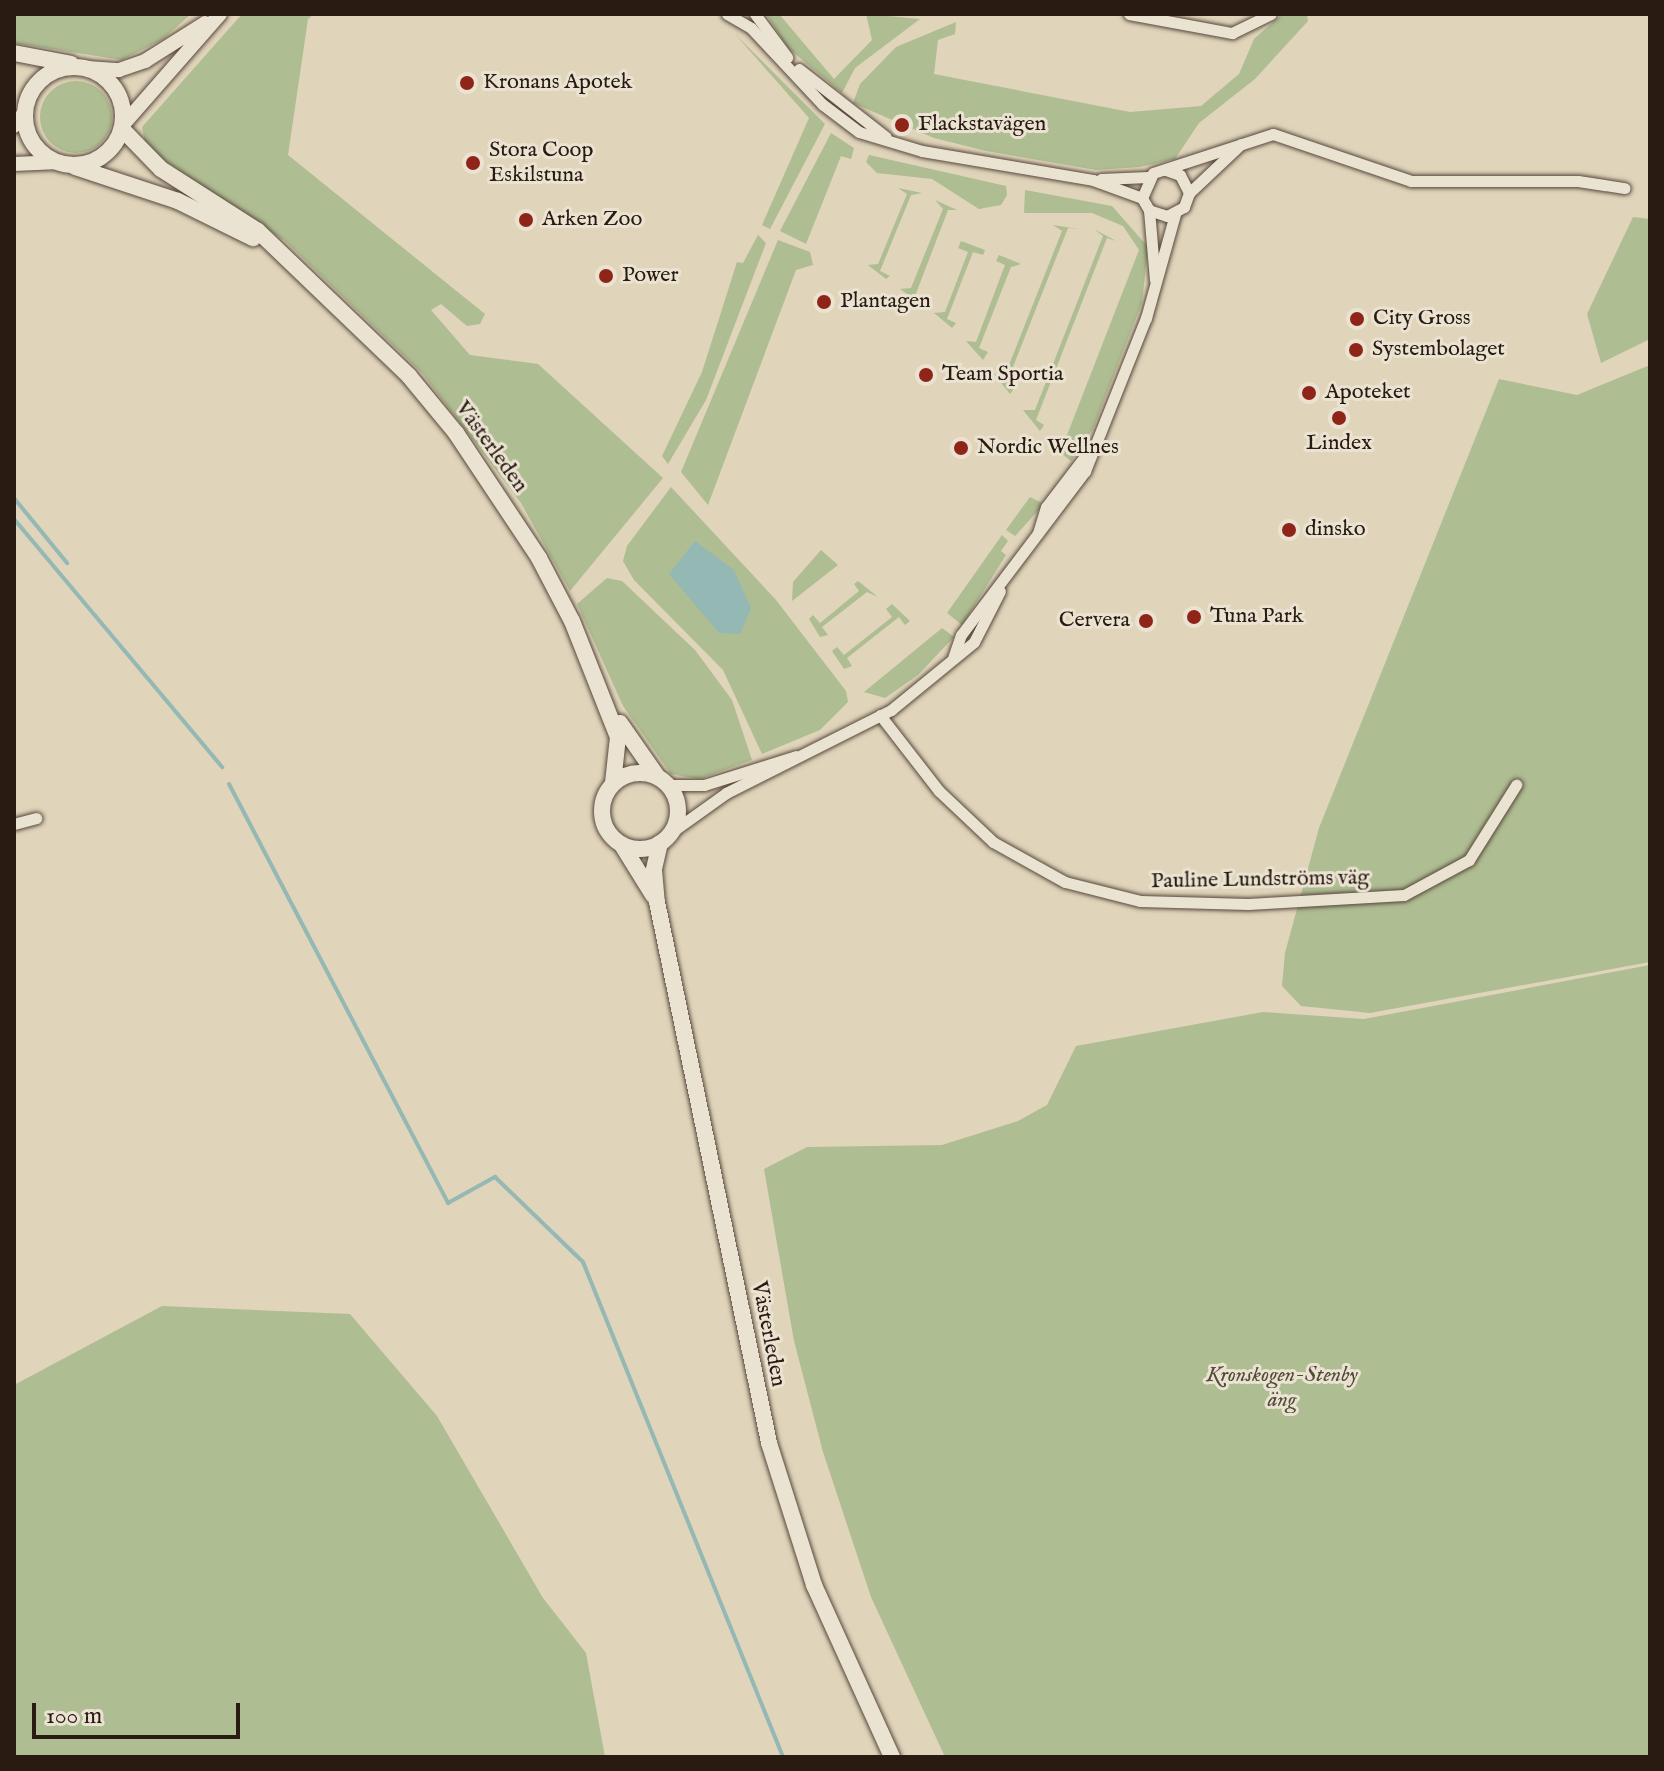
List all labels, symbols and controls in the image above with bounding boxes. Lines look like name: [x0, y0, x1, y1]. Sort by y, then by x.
place label: Kronans Apotek: [483, 70, 632, 96]
marker: Kronans Apotek: [458, 74, 476, 92]
place label: Flackstavägen: [918, 112, 1046, 138]
marker: Flackstavägen: [893, 116, 911, 134]
place label: Stora Coop Eskilstuna: [489, 137, 593, 188]
marker: Stora Coop Eskilstuna: [464, 154, 482, 172]
place label: Arken Zoo: [542, 207, 642, 233]
marker: Arken Zoo: [517, 211, 535, 229]
place label: Power: [622, 263, 678, 289]
marker: Power: [597, 267, 615, 285]
place label: Plantagen: [840, 289, 931, 315]
marker: Plantagen: [815, 293, 833, 311]
place label: City Gross: [1373, 306, 1471, 332]
marker: City Gross: [1348, 310, 1366, 328]
place label: Systembolaget: [1372, 337, 1505, 363]
marker: Systembolaget: [1347, 341, 1365, 359]
place label: Team Sportia: [942, 362, 1064, 388]
marker: Team Sportia: [917, 366, 935, 384]
place label: Apoteket: [1325, 380, 1411, 406]
marker: Apoteket: [1300, 384, 1318, 402]
street label: Västerleden: [449, 396, 533, 498]
marker: Lindex: [1330, 409, 1348, 427]
place label: Lindex: [1306, 431, 1372, 457]
place label: Nordic Wellnes: [977, 435, 1119, 461]
marker: Nordic Wellnes: [952, 439, 970, 457]
place label: dinsko: [1305, 517, 1366, 543]
marker: dinsko: [1280, 521, 1298, 539]
place label: Tuna Park: [1210, 604, 1303, 630]
place label: Cervera: [1059, 608, 1130, 634]
marker: Tuna Park: [1185, 608, 1203, 626]
marker: Cervera: [1137, 612, 1155, 630]
street label: Pauline Lundströms väg: [1151, 865, 1369, 895]
street label: Västerleden: [745, 1279, 791, 1389]
park label: Kronskogen-Stenby äng: [1206, 1362, 1358, 1414]
scale bar: [36, 1687, 244, 1737]
text: 100 m: [46, 1701, 102, 1732]

